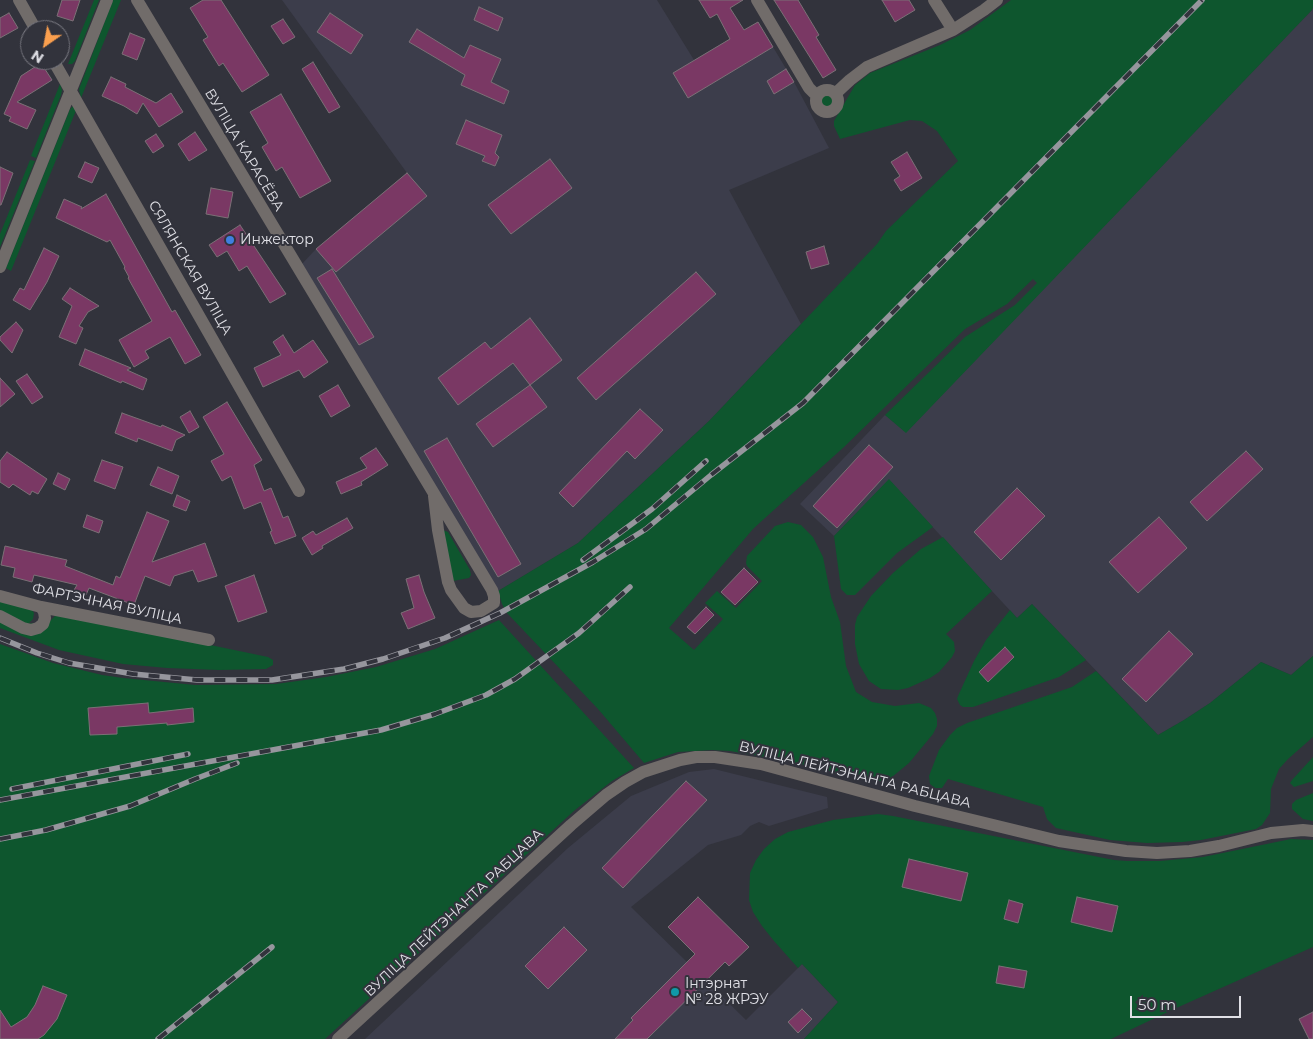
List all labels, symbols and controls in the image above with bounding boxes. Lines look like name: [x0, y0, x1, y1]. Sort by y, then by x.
north arrow: [20, 20, 70, 70]
text: N: [28, 46, 47, 67]
street label: ВУЛІЦА КАРАСЁВА: [201, 86, 287, 214]
street label: СЯЛЯНСКАЯ ВУЛІЦА: [145, 198, 235, 338]
place label: Инжектор: [240, 232, 314, 248]
marker: Инжектор: [224, 234, 236, 246]
street label: ФАРТЭЧНАЯ ВУЛІЦА: [30, 580, 184, 628]
street label: ВУЛІЦА ЛЕЙТЭНАНТА РАБЦАВА: [737, 738, 973, 812]
street label: ВУЛІЦА ЛЕЙТЭНАНТА РАБЦАВА: [361, 826, 547, 1000]
place label: Інтэрнат № 28 ЖРЭУ: [685, 976, 769, 1009]
marker: Інтэрнат № 28 ЖРЭУ: [669, 986, 681, 998]
scale bar: [1133, 986, 1244, 1018]
text: 50 m: [1138, 995, 1176, 1014]

